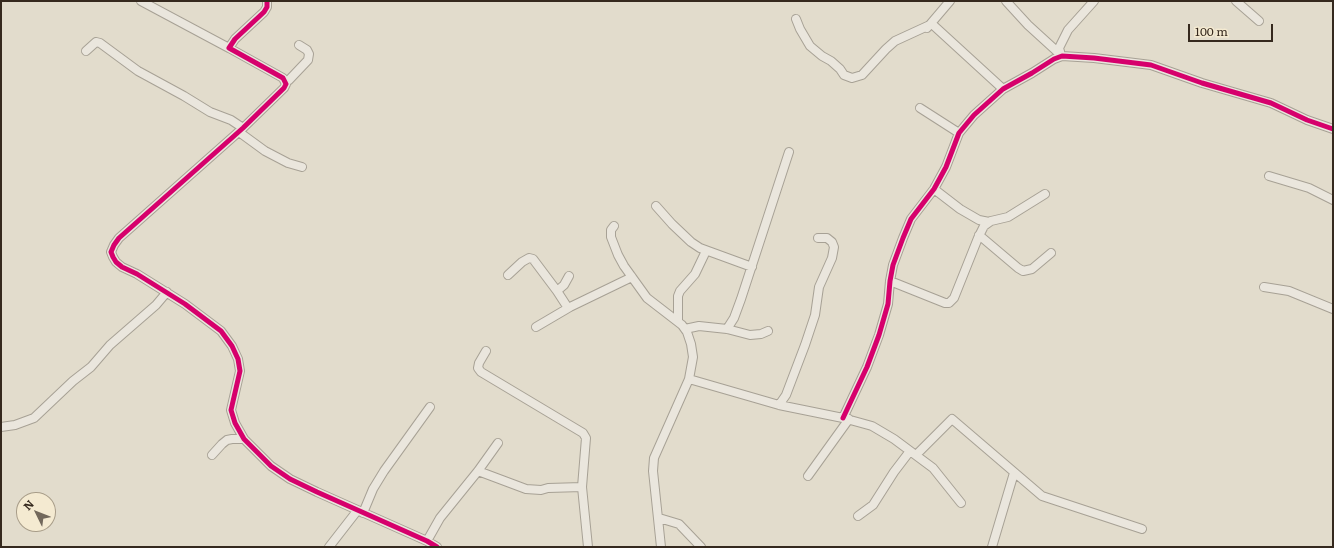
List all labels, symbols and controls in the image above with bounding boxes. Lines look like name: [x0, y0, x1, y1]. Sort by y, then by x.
scale bar: [1190, 16, 1275, 42]
text: 100 m: [1195, 22, 1228, 40]
north arrow: [16, 492, 56, 532]
text: N: [19, 496, 37, 513]

